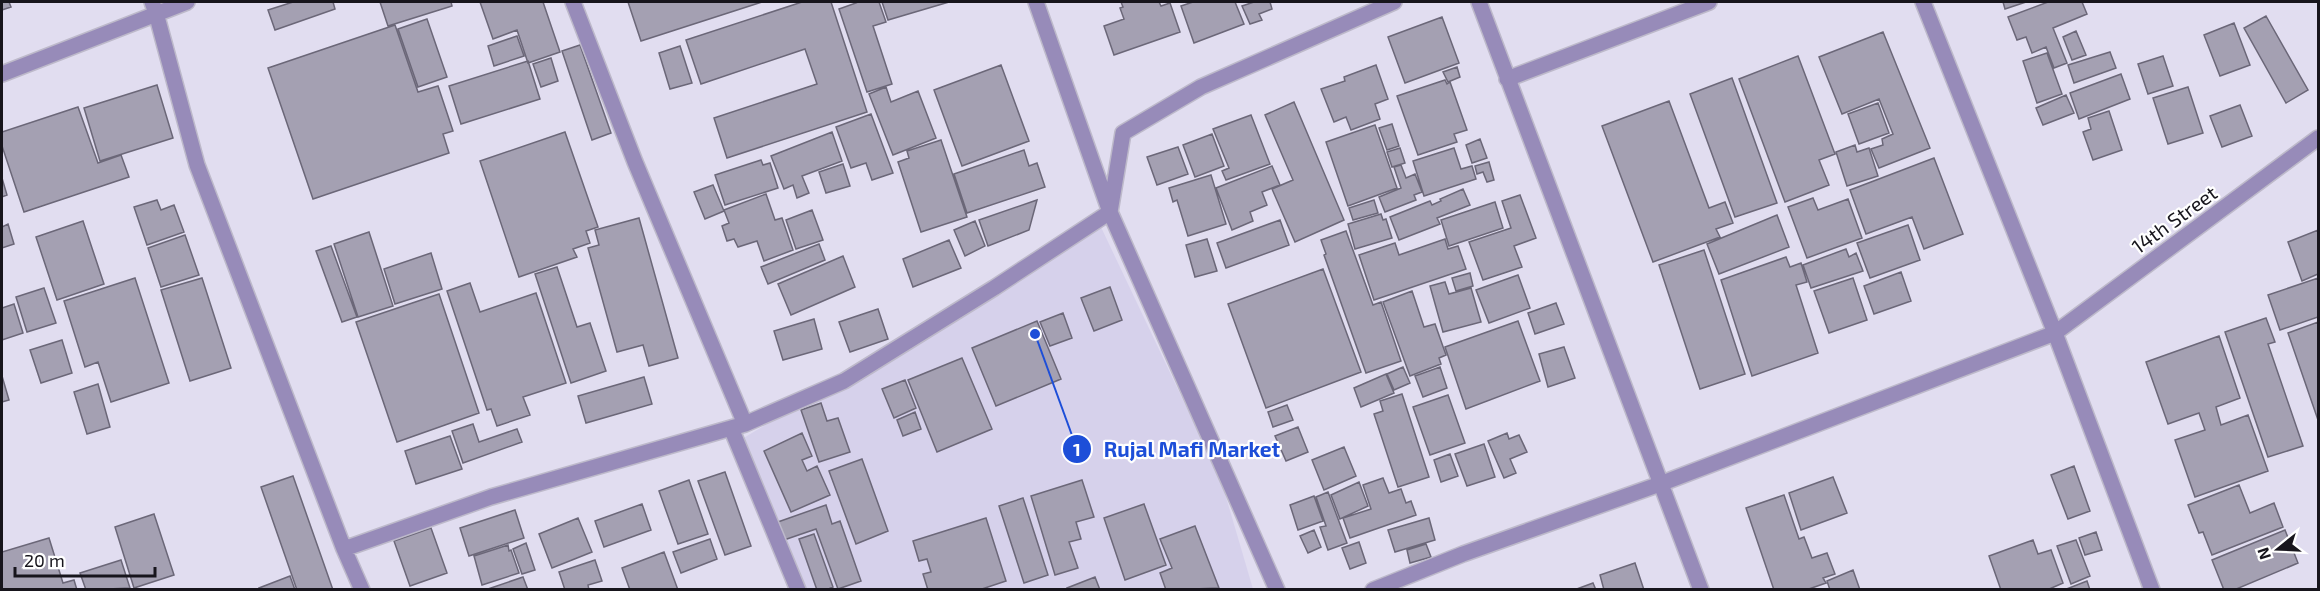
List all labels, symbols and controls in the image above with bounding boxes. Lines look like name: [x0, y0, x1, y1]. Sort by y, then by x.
street label: 14th Street: [2127, 180, 2222, 258]
callout: Rujal Mafi Market: [1062, 430, 1293, 469]
text: Rujal Mafi Market: [1104, 436, 1281, 461]
text: 1: [1073, 438, 1081, 460]
north arrow: [2248, 519, 2308, 579]
scale bar: [15, 540, 154, 578]
text: N: [2252, 545, 2274, 562]
text: 20 m: [24, 549, 65, 571]

